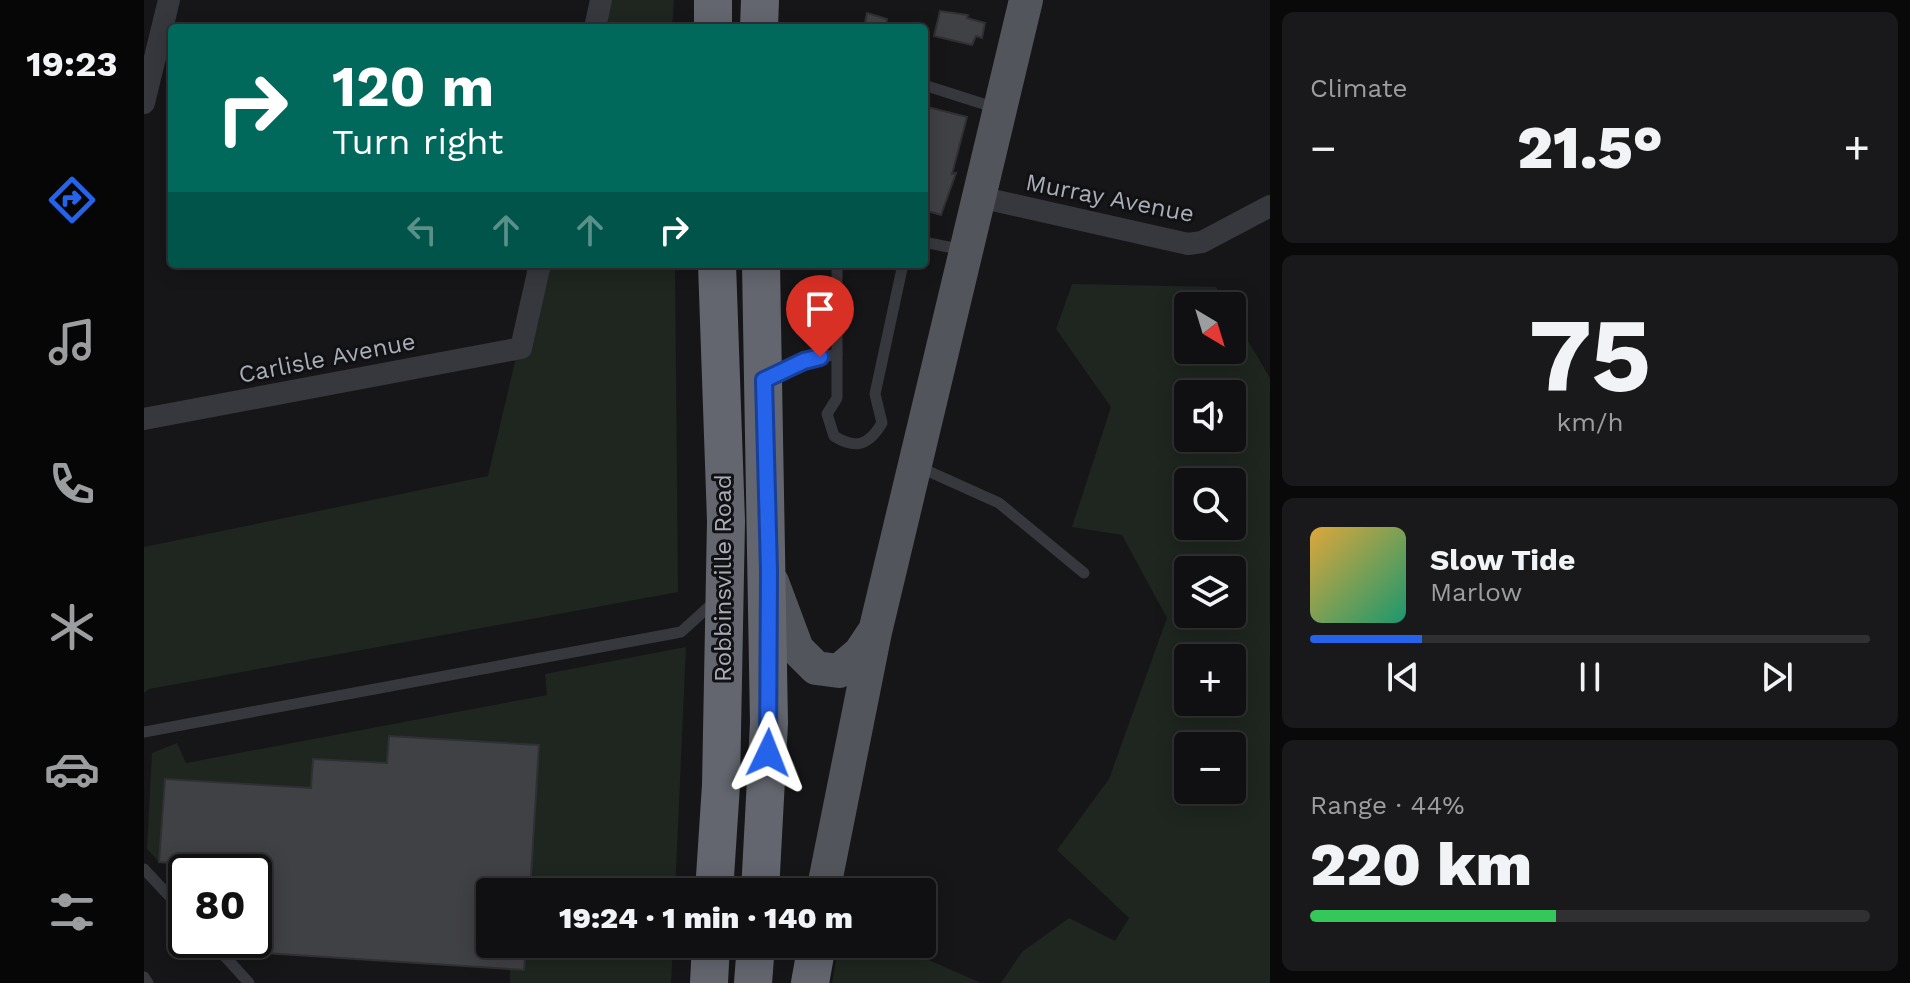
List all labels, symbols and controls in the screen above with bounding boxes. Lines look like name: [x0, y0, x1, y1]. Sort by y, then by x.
text: 19:23: [26, 43, 118, 85]
text: 120 m: [332, 54, 494, 120]
icon: right: [200, 56, 304, 160]
text: Climate: [1310, 73, 1408, 103]
text: 21.5°: [1517, 112, 1663, 183]
text: Turn right: [332, 121, 503, 163]
text: −: [1310, 122, 1337, 174]
text: +: [1843, 122, 1870, 174]
street label: Murray Avenue: [1023, 168, 1197, 228]
icon: directions: [44, 172, 100, 228]
icon: left: [400, 208, 444, 252]
icon: ahead: [484, 208, 528, 252]
icon: ahead: [568, 208, 612, 252]
icon: right: [652, 208, 696, 252]
pin: [786, 275, 854, 357]
icon: arrive: [798, 287, 842, 331]
north arrow: [1174, 292, 1246, 364]
map controls: [1174, 292, 1246, 804]
text: 75: [1529, 294, 1651, 416]
icon: music: [44, 314, 100, 370]
street label: Carlisle Avenue: [236, 327, 418, 389]
button: sound: [1174, 380, 1246, 452]
text: km/h: [1557, 407, 1623, 437]
icon: phone: [44, 456, 100, 512]
button: search: [1174, 468, 1246, 540]
street label: Robbinsville Road: [709, 474, 737, 682]
text: Slow Tide: [1430, 542, 1575, 577]
button: layers: [1174, 556, 1246, 628]
text: Marlow: [1430, 577, 1522, 607]
icon: climate: [44, 599, 100, 655]
button: +: [1174, 644, 1246, 716]
icon: previous: [1381, 655, 1425, 699]
icon: pause: [1568, 655, 1612, 699]
icon: next: [1755, 655, 1799, 699]
position arrow: [726, 711, 810, 795]
button: −: [1174, 732, 1246, 804]
icon: car: [44, 741, 100, 797]
text: Range · 44%: [1310, 790, 1465, 820]
text: 220 km: [1310, 829, 1532, 900]
speed limit sign: 80: [168, 854, 272, 958]
icon: filters: [44, 884, 100, 940]
text: 19:24 · 1 min · 140 m: [559, 900, 853, 935]

